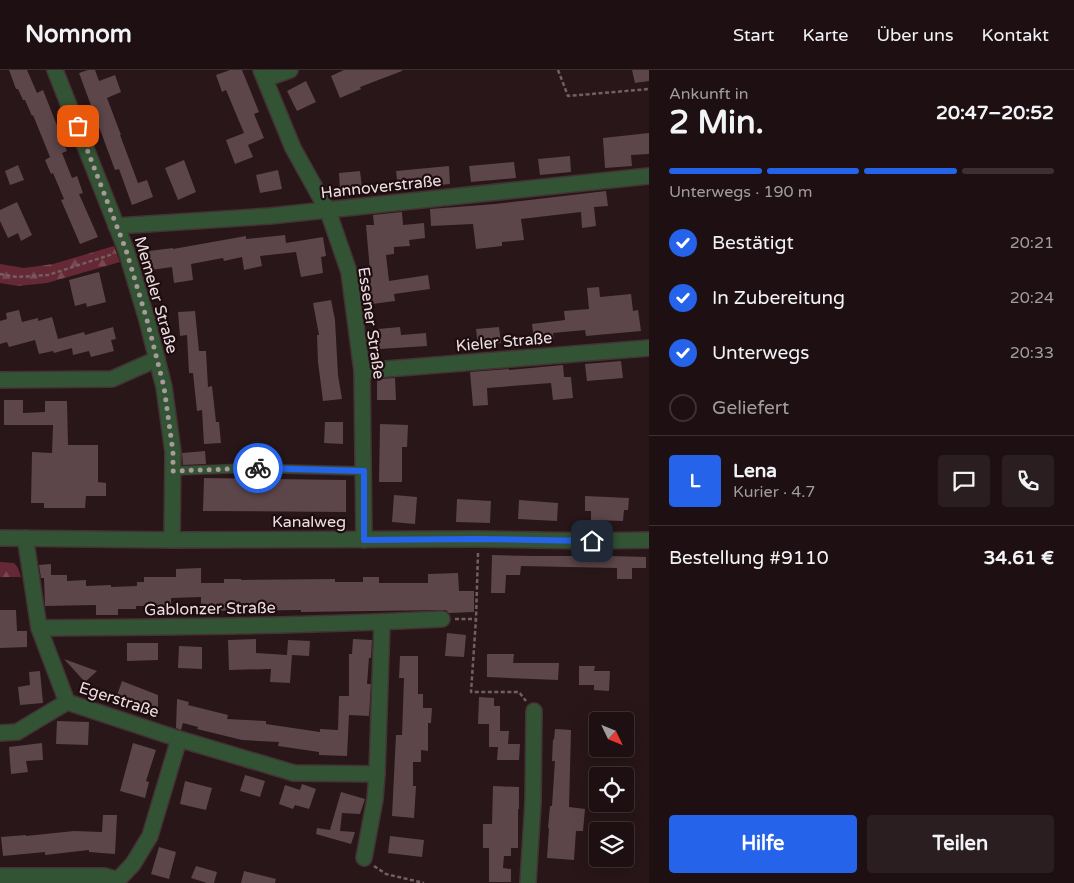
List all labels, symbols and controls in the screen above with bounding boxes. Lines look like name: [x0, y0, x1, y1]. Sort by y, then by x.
text: Nomnom: [25, 20, 132, 49]
text: Start: [733, 24, 774, 46]
text: Karte: [802, 24, 848, 46]
text: Über uns: [876, 24, 954, 46]
text: Kontakt: [982, 24, 1049, 46]
text: Ankunft in: [669, 84, 749, 104]
text: 20:47–20:52: [936, 102, 1054, 124]
text: 2 Min.: [669, 104, 764, 142]
pin: [57, 105, 99, 147]
icon: bag: [64, 112, 92, 140]
street label: Hannoverstraße: [320, 171, 442, 203]
text: Unterwegs · 190 m: [669, 182, 812, 202]
icon: check: [669, 229, 697, 257]
text: Bestätigt: [712, 232, 794, 254]
text: 20:21: [1010, 233, 1054, 253]
street label: Memeler Straße: [130, 234, 182, 356]
street label: Essener Straße: [353, 266, 389, 380]
icon: check: [669, 284, 697, 312]
text: In Zubereitung: [712, 287, 845, 309]
text: 20:24: [1010, 288, 1054, 308]
street label: Kieler Straße: [455, 328, 553, 356]
icon: check: [669, 339, 697, 367]
text: Unterwegs: [712, 342, 809, 364]
text: 20:33: [1010, 343, 1054, 363]
text: Geliefert: [712, 397, 789, 419]
courier: [233, 443, 283, 493]
icon: bike: [244, 454, 272, 482]
button: chat: [938, 455, 990, 507]
button: phone: [1002, 455, 1054, 507]
text: Lena: [733, 460, 777, 482]
text: L: [690, 470, 700, 492]
text: Kurier · 4.7: [733, 482, 815, 502]
street label: Kanalweg: [272, 512, 346, 532]
pin: [571, 520, 613, 562]
icon: home: [578, 527, 606, 555]
text: Bestellung #9110: [669, 547, 829, 569]
text: 34.61 €: [983, 547, 1054, 569]
street label: Gablonzer Straße: [144, 598, 276, 620]
street label: Egerstraße: [76, 678, 162, 722]
north arrow: [589, 712, 634, 758]
map controls: [589, 712, 634, 867]
button: locate: [589, 767, 634, 812]
button: Hilfe: [669, 815, 857, 873]
button: Teilen: [867, 815, 1054, 873]
button: layers: [589, 822, 634, 867]

